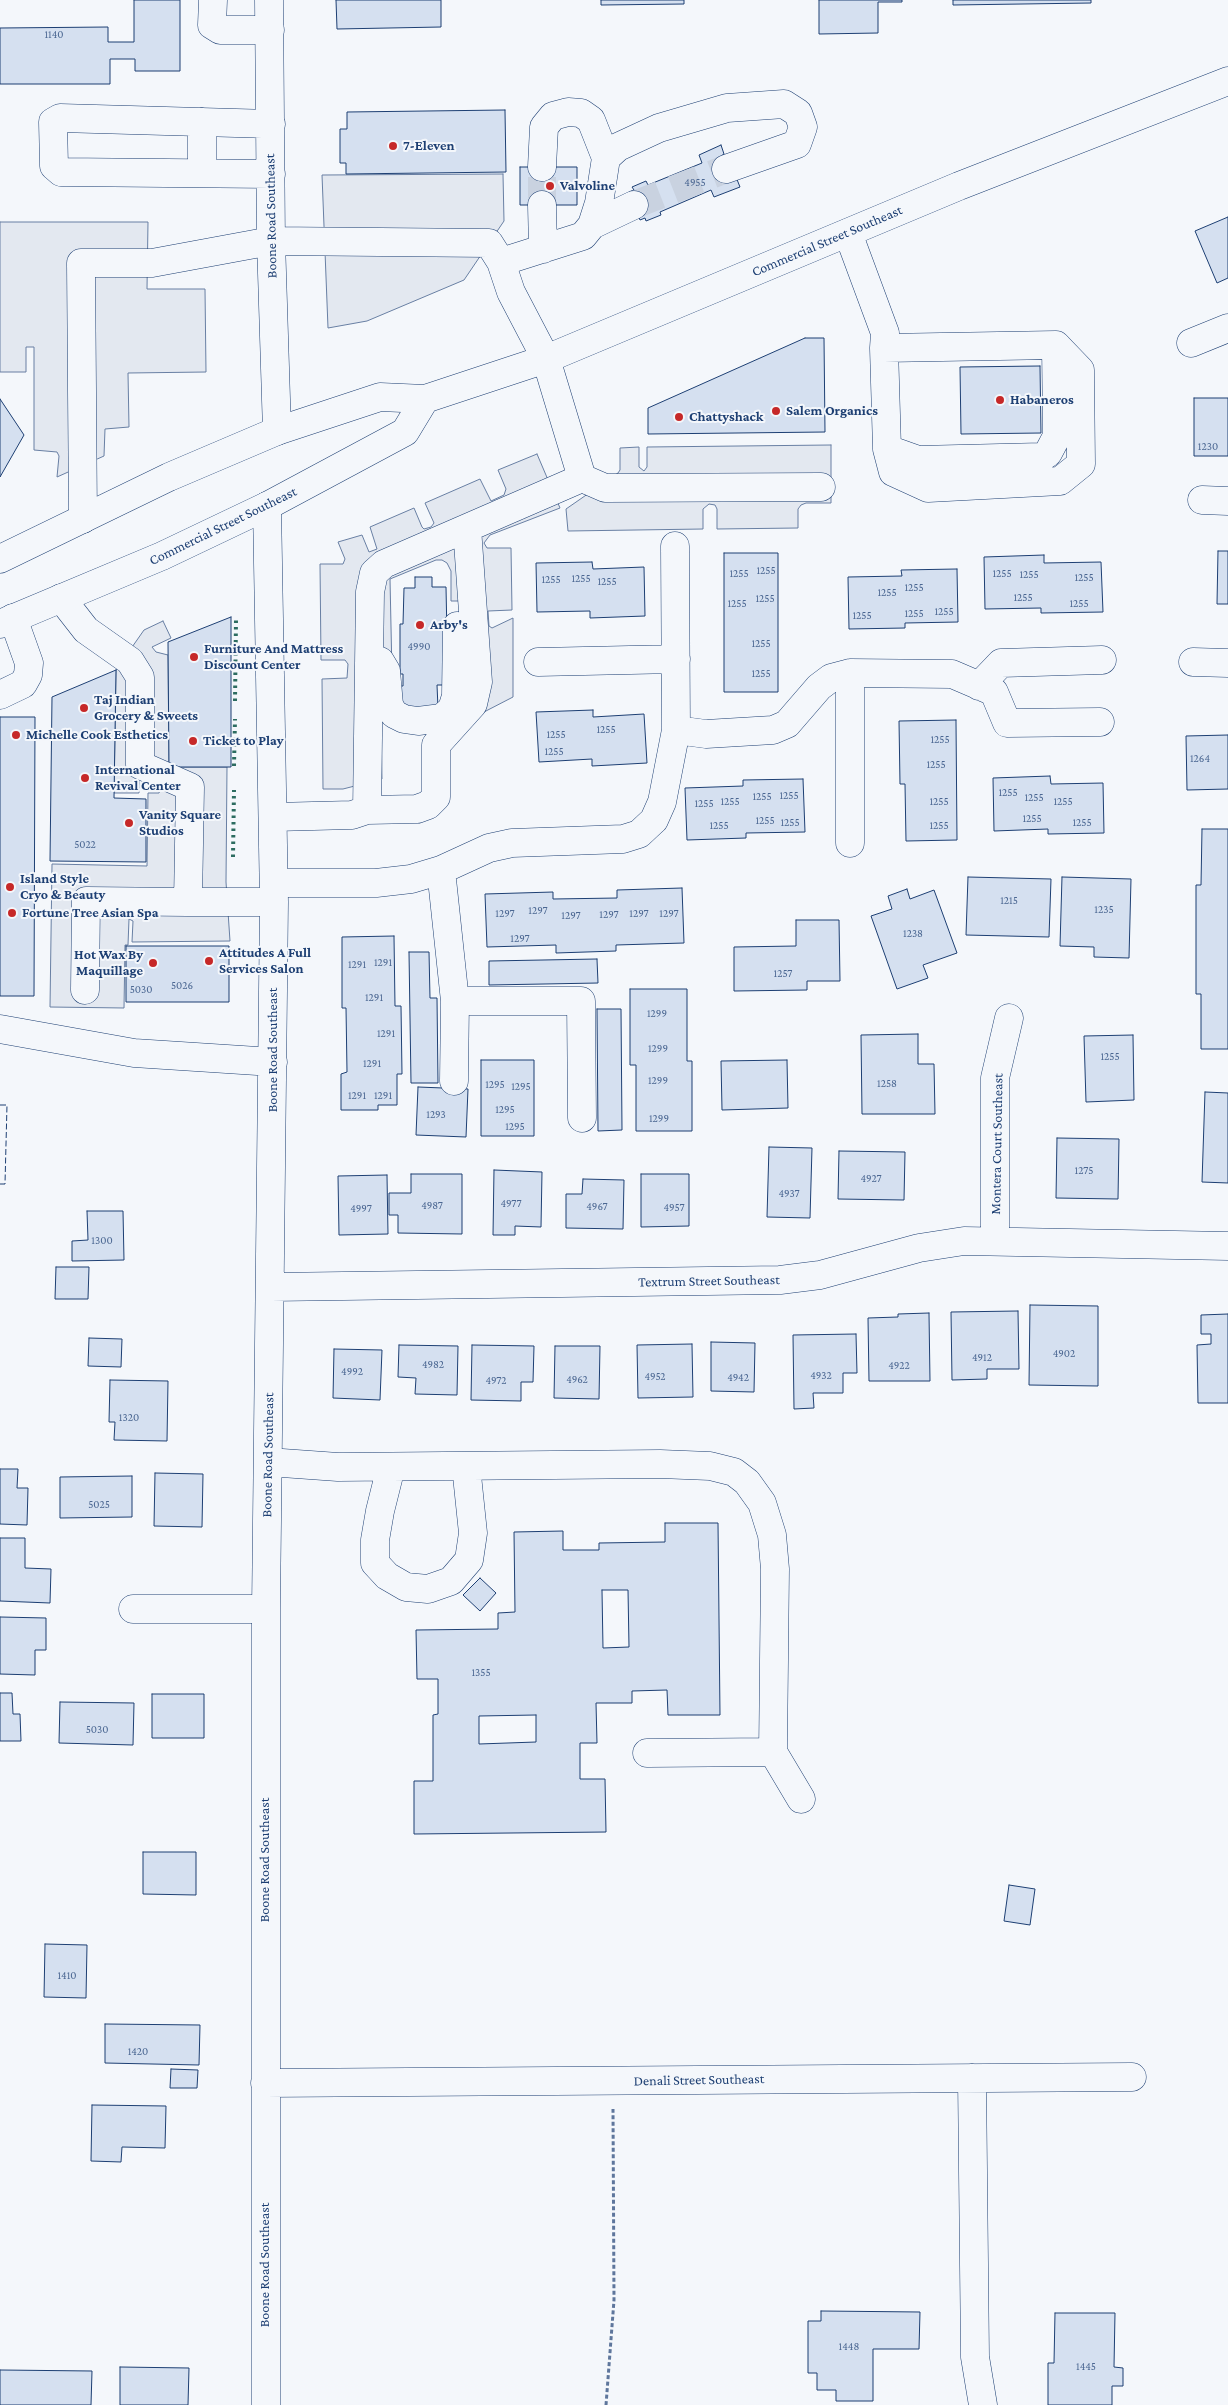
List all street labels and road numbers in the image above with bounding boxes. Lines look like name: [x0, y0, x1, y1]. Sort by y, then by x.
street label: Boone Road Southeast: [262, 154, 280, 278]
street label: Commercial Street Southeast: [749, 202, 905, 280]
street label: Commercial Street Southeast: [147, 483, 299, 569]
street label: Boone Road Southeast: [265, 988, 281, 1112]
street label: Montera Court Southeast: [987, 1073, 1007, 1215]
street label: Textrum Street Southeast: [638, 1271, 780, 1291]
street label: Boone Road Southeast: [259, 1393, 277, 1517]
street label: Boone Road Southeast: [257, 1798, 273, 1922]
street label: Denali Street Southeast: [634, 2070, 764, 2090]
street label: Boone Road Southeast: [257, 2203, 273, 2327]

